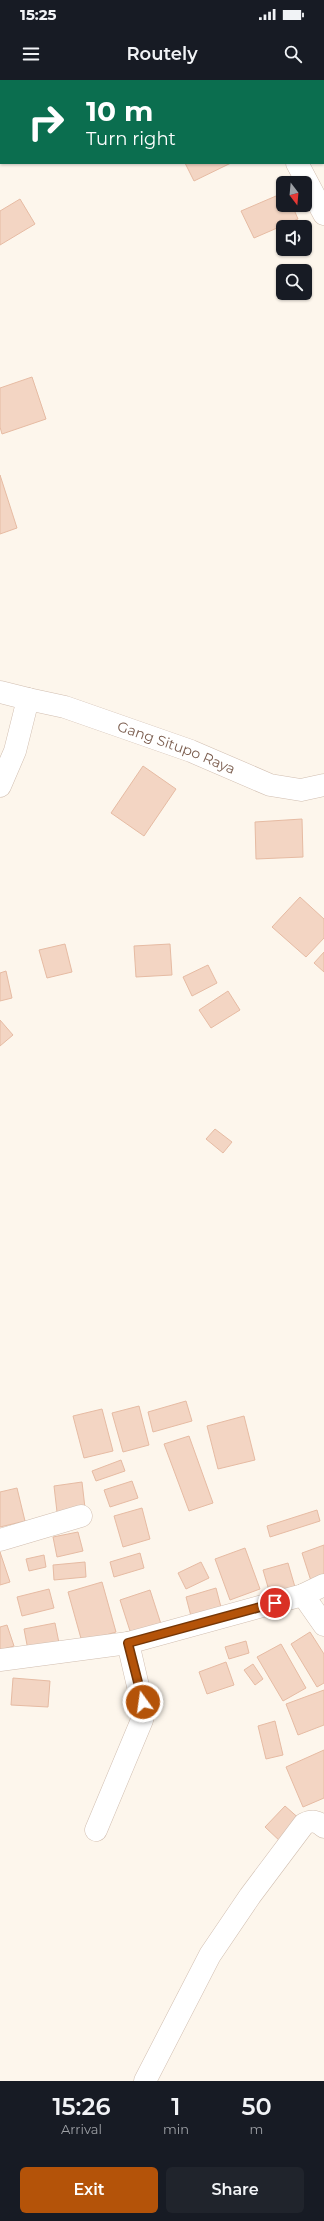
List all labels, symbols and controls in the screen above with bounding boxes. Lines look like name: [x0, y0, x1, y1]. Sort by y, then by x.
text: 15:25: [20, 5, 57, 24]
icon: menu: [20, 43, 42, 65]
text: Routely: [126, 43, 198, 65]
icon: search: [282, 43, 304, 65]
text: 10 m: [86, 94, 153, 128]
icon: right: [20, 96, 72, 148]
text: Turn right: [86, 128, 176, 150]
north arrow: [276, 176, 312, 212]
map controls: [276, 176, 312, 300]
button: sound: [276, 220, 312, 256]
button: search: [276, 264, 312, 300]
street label: Gang Situpo Raya: [115, 717, 238, 778]
pin: [258, 1586, 292, 1620]
icon: arrive: [264, 1592, 286, 1614]
position arrow: [122, 1681, 164, 1723]
text: 15:26: [52, 2092, 110, 2121]
text: 1: [171, 2092, 181, 2121]
text: 50: [241, 2092, 272, 2121]
text: Arrival: [61, 2121, 102, 2137]
text: min: [163, 2121, 189, 2137]
text: m: [250, 2121, 263, 2137]
button: Exit: [20, 2167, 158, 2213]
button: Share: [166, 2167, 304, 2213]

